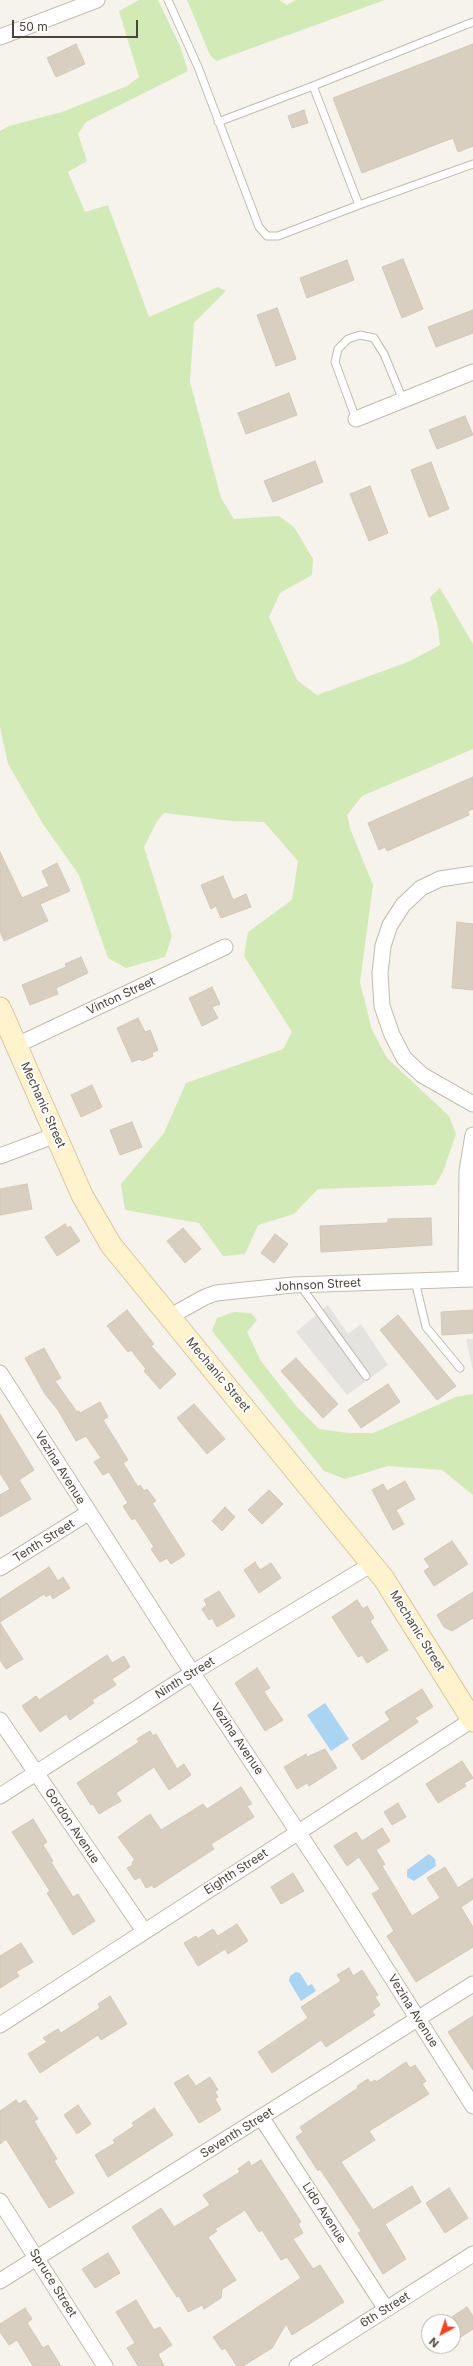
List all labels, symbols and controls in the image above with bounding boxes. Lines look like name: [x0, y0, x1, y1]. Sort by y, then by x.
scale bar: [14, 12, 140, 38]
text: 50 m: [19, 19, 48, 34]
street label: Vinton Street: [85, 974, 157, 1018]
street label: Mechanic Street: [18, 1060, 68, 1150]
street label: Johnson Street: [275, 1276, 361, 1294]
street label: Mechanic Street: [183, 1335, 253, 1415]
street label: Vezina Avenue: [32, 1429, 88, 1507]
street label: Tenth Street: [11, 1517, 77, 1565]
street label: Mechanic Street: [386, 1588, 448, 1674]
street label: Ninth Street: [153, 1654, 217, 1702]
street label: Vezina Avenue: [208, 1700, 266, 1778]
street label: Gordon Avenue: [42, 1786, 102, 1866]
street label: Eighth Street: [202, 1846, 270, 1898]
street label: Vezina Avenue: [385, 1972, 441, 2050]
street label: Seventh Street: [198, 2105, 276, 2161]
street label: Lido Avenue: [299, 2180, 349, 2246]
street label: Spruce Street: [26, 2246, 80, 2320]
street label: 6th Street: [358, 2289, 412, 2331]
north arrow: [421, 2314, 461, 2354]
text: N: [426, 2334, 442, 2350]

